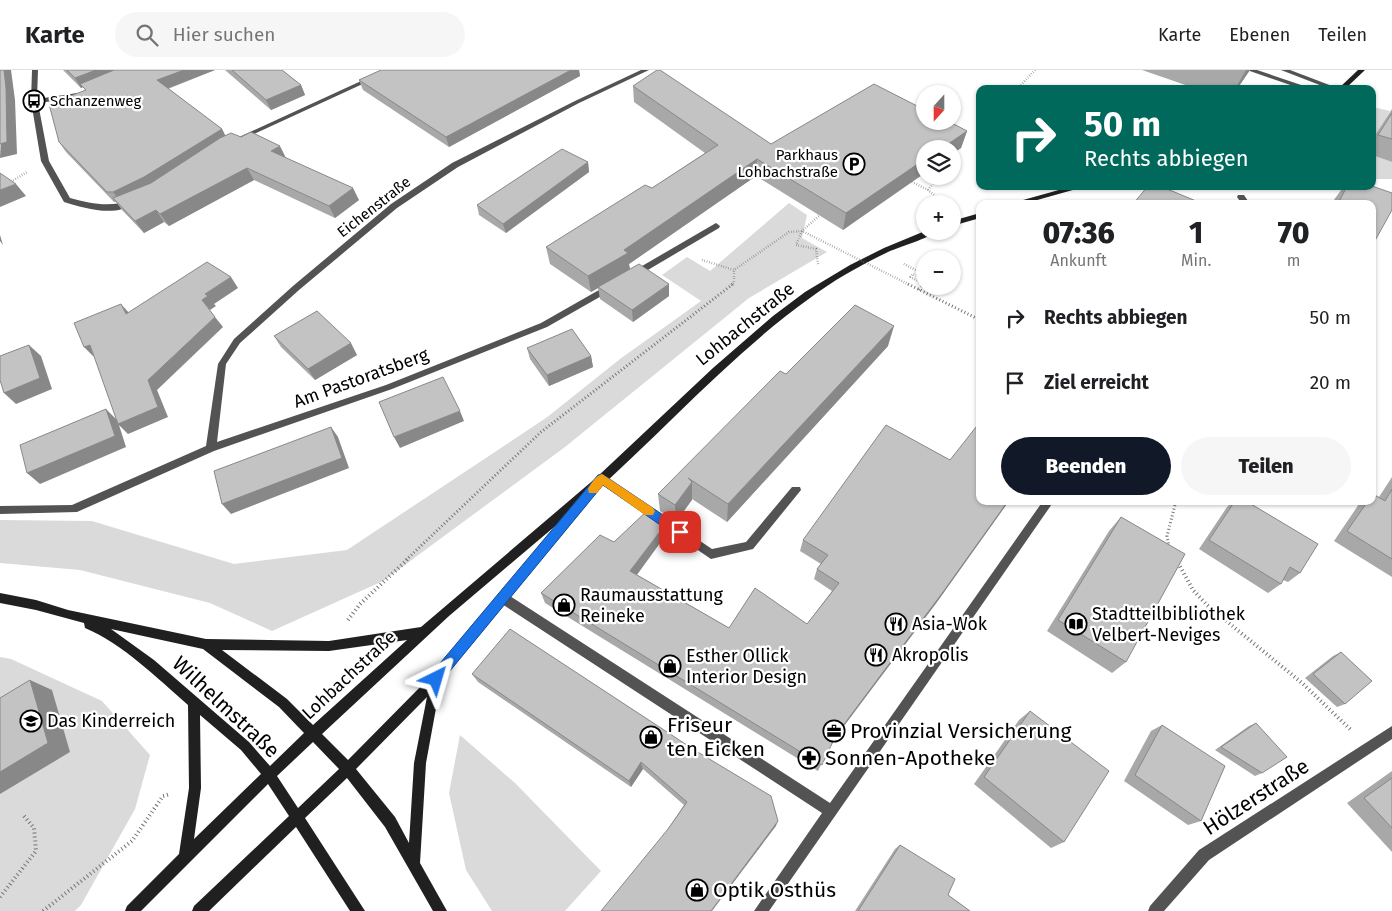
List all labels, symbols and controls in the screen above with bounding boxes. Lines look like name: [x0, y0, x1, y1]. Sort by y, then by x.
search box: [115, 12, 465, 57]
text: Karte: [25, 21, 85, 49]
icon: search: [133, 21, 161, 49]
text: Hier suchen: [173, 23, 275, 46]
text: Karte: [1158, 24, 1201, 46]
text: Ebenen: [1229, 24, 1290, 46]
text: Teilen: [1318, 24, 1367, 46]
north arrow: [916, 85, 961, 130]
map controls: [916, 85, 961, 295]
bus stop icon: Schanzenweg: [22, 89, 46, 113]
place label: Schanzenweg: [50, 92, 141, 110]
text: 50 m: [1084, 103, 1161, 145]
icon: right: [1001, 105, 1066, 170]
button: layers: [916, 140, 961, 185]
text: Rechts abbiegen: [1084, 145, 1249, 172]
place label: Parkhaus Lohbachstraße: [738, 146, 838, 181]
parking icon: Parkhaus Lohbachstraße: [842, 152, 866, 176]
street label: Eichenstraße: [334, 173, 414, 241]
button: +: [916, 195, 961, 240]
text: 07:36: [1042, 215, 1115, 251]
text: 1: [1189, 215, 1203, 251]
text: 70: [1278, 215, 1310, 251]
button: −: [916, 250, 961, 295]
text: Ankunft: [1050, 251, 1107, 270]
text: Min.: [1181, 251, 1211, 270]
text: m: [1287, 251, 1300, 270]
street label: Lohbachstraße: [691, 278, 799, 370]
icon: right: [1001, 304, 1029, 332]
text: Rechts abbiegen: [1044, 306, 1187, 329]
text: 50 m: [1310, 306, 1351, 329]
street label: Am Pastoratsberg: [290, 343, 432, 413]
icon: arrive: [1001, 369, 1029, 397]
text: Ziel erreicht: [1044, 371, 1149, 394]
text: 20 m: [1310, 371, 1351, 394]
button: Beenden: [1001, 437, 1171, 495]
button: Teilen: [1181, 437, 1351, 495]
pin: [659, 511, 701, 553]
icon: arrive: [666, 518, 694, 546]
place label: Raumausstattung Reineke: [580, 584, 723, 627]
shop icon: Raumausstattung Reineke: [552, 593, 576, 617]
place label: Stadtteilbibliothek Velbert-Neviges: [1092, 603, 1246, 646]
restaurant icon: Asia-Wok: [884, 612, 908, 636]
library icon: Stadtteilbibliothek Velbert-Neviges: [1064, 612, 1088, 636]
place label: Asia-Wok: [912, 613, 988, 635]
street label: Lohbachstraße: [297, 626, 401, 724]
restaurant icon: Akropolis: [864, 643, 888, 667]
place label: Akropolis: [892, 644, 968, 666]
place label: Esther Ollick Interior Design: [686, 645, 807, 688]
street label: Wilhelmstraße: [167, 651, 285, 763]
position arrow: [409, 652, 461, 704]
shop icon: Esther Ollick Interior Design: [658, 654, 682, 678]
school or university icon: Das Kinderreich: [19, 709, 43, 733]
place label: Das Kinderreich: [47, 710, 175, 732]
place label: Friseur ten Eicken: [667, 712, 765, 762]
place label: Provinzial Versicherung: [850, 718, 1072, 744]
office icon: Provinzial Versicherung: [822, 719, 846, 743]
shop icon: Friseur ten Eicken: [639, 725, 663, 749]
place label: Sonnen-Apotheke: [825, 745, 995, 771]
pharmacy icon: Sonnen-Apotheke: [797, 746, 821, 770]
street label: Hölzerstraße: [1198, 753, 1314, 841]
place label: Optik Osthüs: [713, 877, 836, 903]
shop icon: Optik Osthüs: [685, 878, 709, 902]

